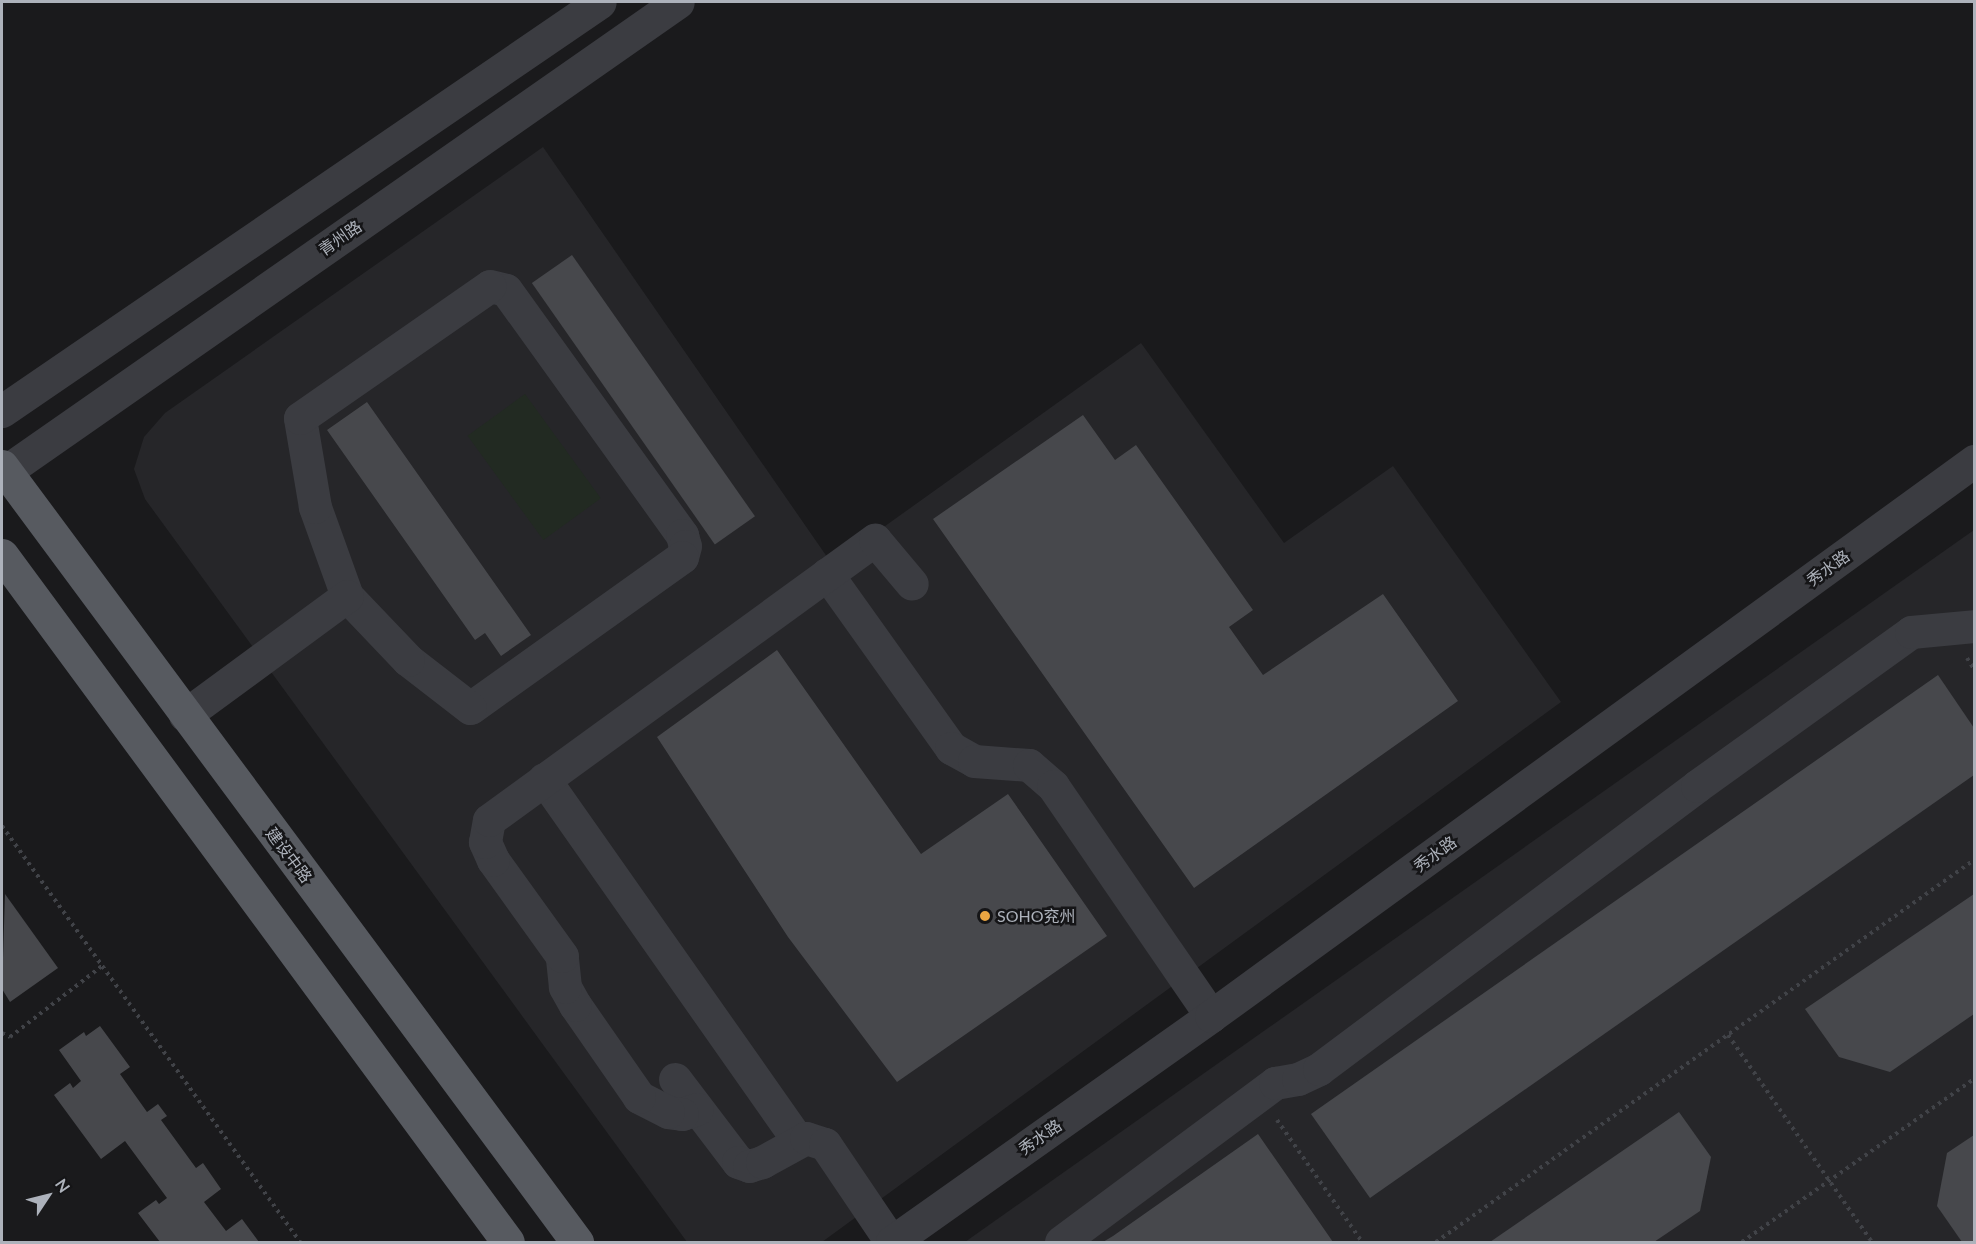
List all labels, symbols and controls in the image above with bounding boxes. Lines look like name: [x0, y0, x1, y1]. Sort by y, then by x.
street label: 青州路: [315, 216, 365, 260]
street label: 秀水路: [1803, 546, 1853, 590]
street label: 建设中路: [262, 824, 316, 886]
street label: 秀水路: [1410, 832, 1460, 876]
place label: SOHO兖州: [997, 906, 1076, 926]
marker: SOHO兖州: [978, 909, 992, 923]
street label: 秀水路: [1015, 1115, 1065, 1159]
north arrow: [18, 1166, 78, 1226]
text: N: [52, 1175, 74, 1196]

